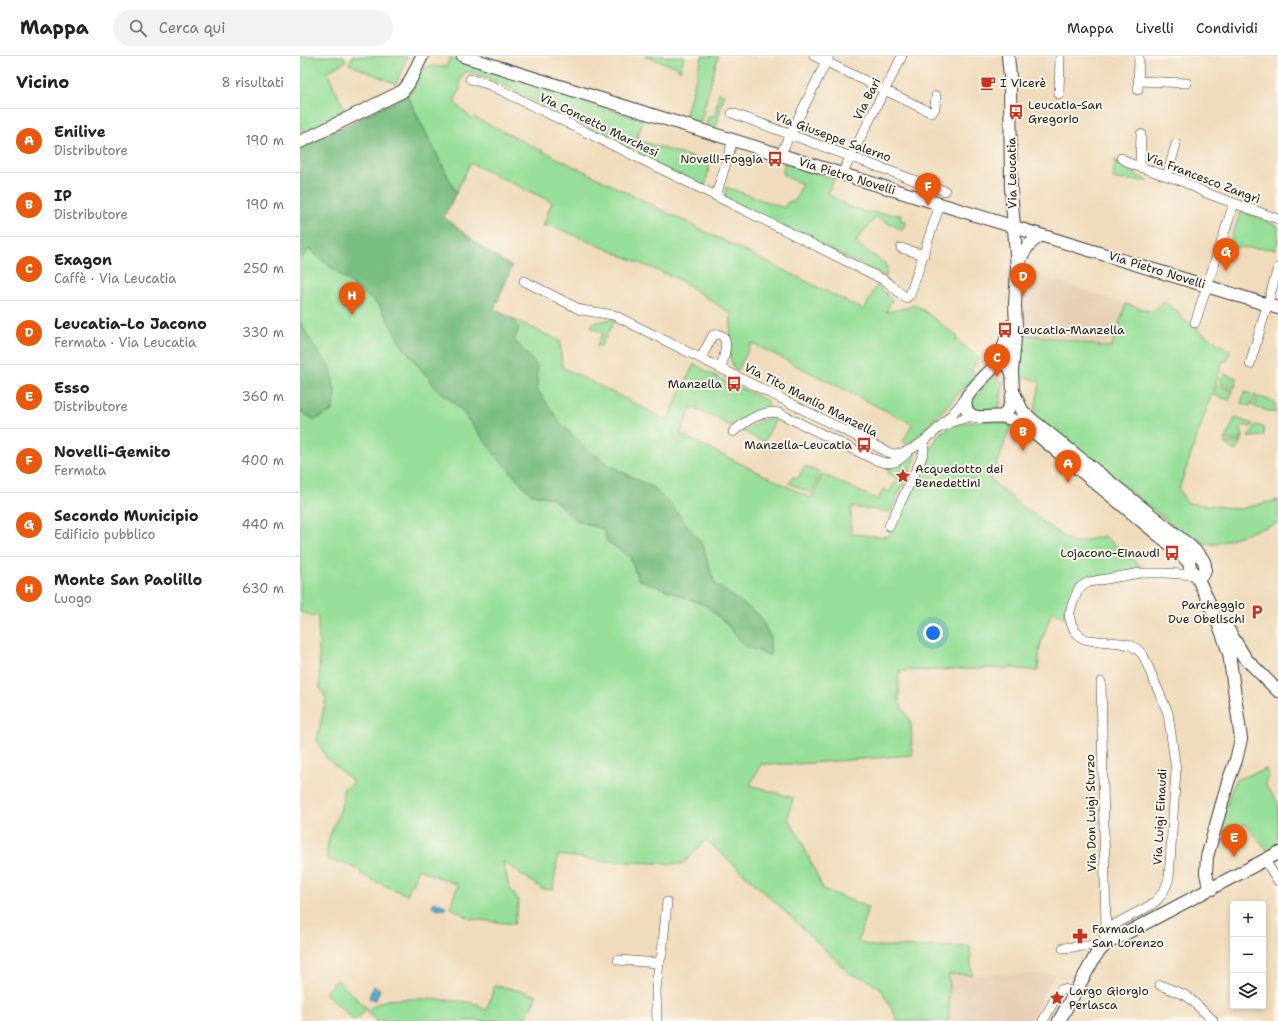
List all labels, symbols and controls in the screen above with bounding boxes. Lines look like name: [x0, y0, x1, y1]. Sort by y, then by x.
search box: [113, 10, 393, 46]
text: Mappa: [20, 15, 89, 40]
icon: search: [127, 17, 149, 39]
text: Cerca qui: [159, 18, 225, 38]
text: Mappa: [1067, 19, 1114, 37]
text: Livelli: [1136, 19, 1174, 37]
text: Condividi: [1196, 19, 1258, 37]
text: Vicino: [16, 71, 69, 93]
text: 8 risultati: [221, 74, 284, 91]
cafe icon: I Vicerè: [979, 74, 997, 92]
street label: Via Bari: [849, 75, 885, 123]
place label: I Vicerè: [1000, 75, 1047, 91]
street label: Via Concetto Marchesi: [537, 89, 661, 161]
place label: Leucatia-San Gregorio: [1028, 97, 1102, 127]
bus stop icon: Leucatia-San Gregorio: [1007, 103, 1025, 121]
street label: Via Giuseppe Salerno: [773, 108, 893, 166]
text: Enilive: [54, 122, 106, 142]
text: A: [24, 132, 34, 149]
text: 190 m: [245, 132, 284, 149]
street label: Via Leucatia: [1003, 137, 1021, 209]
text: Distributore: [54, 142, 128, 159]
street label: Via Francesco Zangrì: [1143, 149, 1263, 207]
bus stop icon: Novelli-Foggia: [766, 150, 784, 168]
place label: Novelli-Foggia: [680, 151, 764, 167]
street label: Via Pietro Novelli: [797, 154, 897, 198]
pin: F: [915, 173, 941, 206]
text: IP: [54, 186, 72, 206]
text: B: [25, 196, 33, 213]
text: 190 m: [245, 196, 284, 213]
text: Distributore: [54, 206, 128, 223]
pin: G: [1213, 238, 1239, 271]
street label: Via Pietro Novelli: [1107, 248, 1207, 292]
text: Exagon: [54, 250, 112, 270]
text: C: [25, 260, 33, 277]
text: 250 m: [243, 260, 284, 277]
pin: D: [1010, 263, 1036, 296]
text: Caffè · Via Leucatia: [54, 270, 176, 287]
pin: H: [339, 282, 365, 315]
text: Leucatia-Lo Jacono: [54, 314, 207, 334]
bus stop icon: Leucatia-Manzella: [996, 321, 1014, 339]
place label: Leucatia-Manzella: [1017, 322, 1125, 338]
text: D: [24, 324, 34, 341]
text: 330 m: [242, 324, 284, 341]
text: Fermata · Via Leucatia: [54, 334, 196, 351]
pin: C: [984, 344, 1010, 377]
street label: Via Tito Manlio Manzella: [741, 359, 881, 441]
bus stop icon: Manzella: [725, 375, 743, 393]
place label: Manzella: [668, 376, 723, 392]
text: Esso: [54, 378, 89, 398]
text: E: [25, 388, 33, 405]
text: 360 m: [242, 388, 284, 405]
text: Distributore: [54, 398, 128, 415]
pin: B: [1010, 418, 1036, 451]
bus stop icon: Manzella-Leucatia: [855, 436, 873, 454]
place label: Manzella-Leucatia: [744, 437, 853, 453]
text: Novelli-Gemito: [54, 442, 171, 462]
pin: A: [1055, 450, 1081, 483]
text: F: [25, 452, 33, 469]
text: 400 m: [241, 452, 284, 469]
place label: Acquedotto dei Benedettini: [915, 461, 1004, 491]
text: Fermata: [54, 462, 106, 479]
place icon: Acquedotto dei Benedettini: [894, 467, 912, 485]
text: Secondo Municipio: [54, 506, 198, 526]
text: G: [24, 516, 34, 533]
text: 440 m: [242, 516, 284, 533]
text: Edificio pubblico: [54, 526, 155, 543]
bus stop icon: Lojacono-Einaudi: [1163, 544, 1181, 562]
place label: Lojacono-Einaudi: [1060, 545, 1160, 561]
text: Monte San Paolillo: [54, 570, 202, 590]
text: H: [24, 580, 34, 597]
text: 630 m: [242, 580, 284, 597]
text: Luogo: [54, 590, 92, 607]
place label: Parcheggio Due Obelischi: [1168, 597, 1245, 627]
parking icon: Parcheggio Due Obelischi: [1248, 603, 1266, 621]
your location: [923, 623, 943, 643]
street label: Via Don Luigi Sturzo: [1082, 754, 1100, 872]
street label: Via Luigi Einaudi: [1149, 768, 1171, 866]
pin: E: [1221, 824, 1247, 857]
map controls: [1230, 901, 1266, 1009]
button: +: [1230, 901, 1266, 937]
place label: Farmacia San Lorenzo: [1092, 921, 1164, 951]
pharmacy icon: Farmacia San Lorenzo: [1071, 927, 1089, 945]
button: −: [1230, 937, 1266, 973]
button: layers: [1230, 973, 1266, 1009]
place label: Largo Giorgio Perlasca: [1069, 983, 1149, 1013]
place icon: Largo Giorgio Perlasca: [1048, 989, 1066, 1007]

